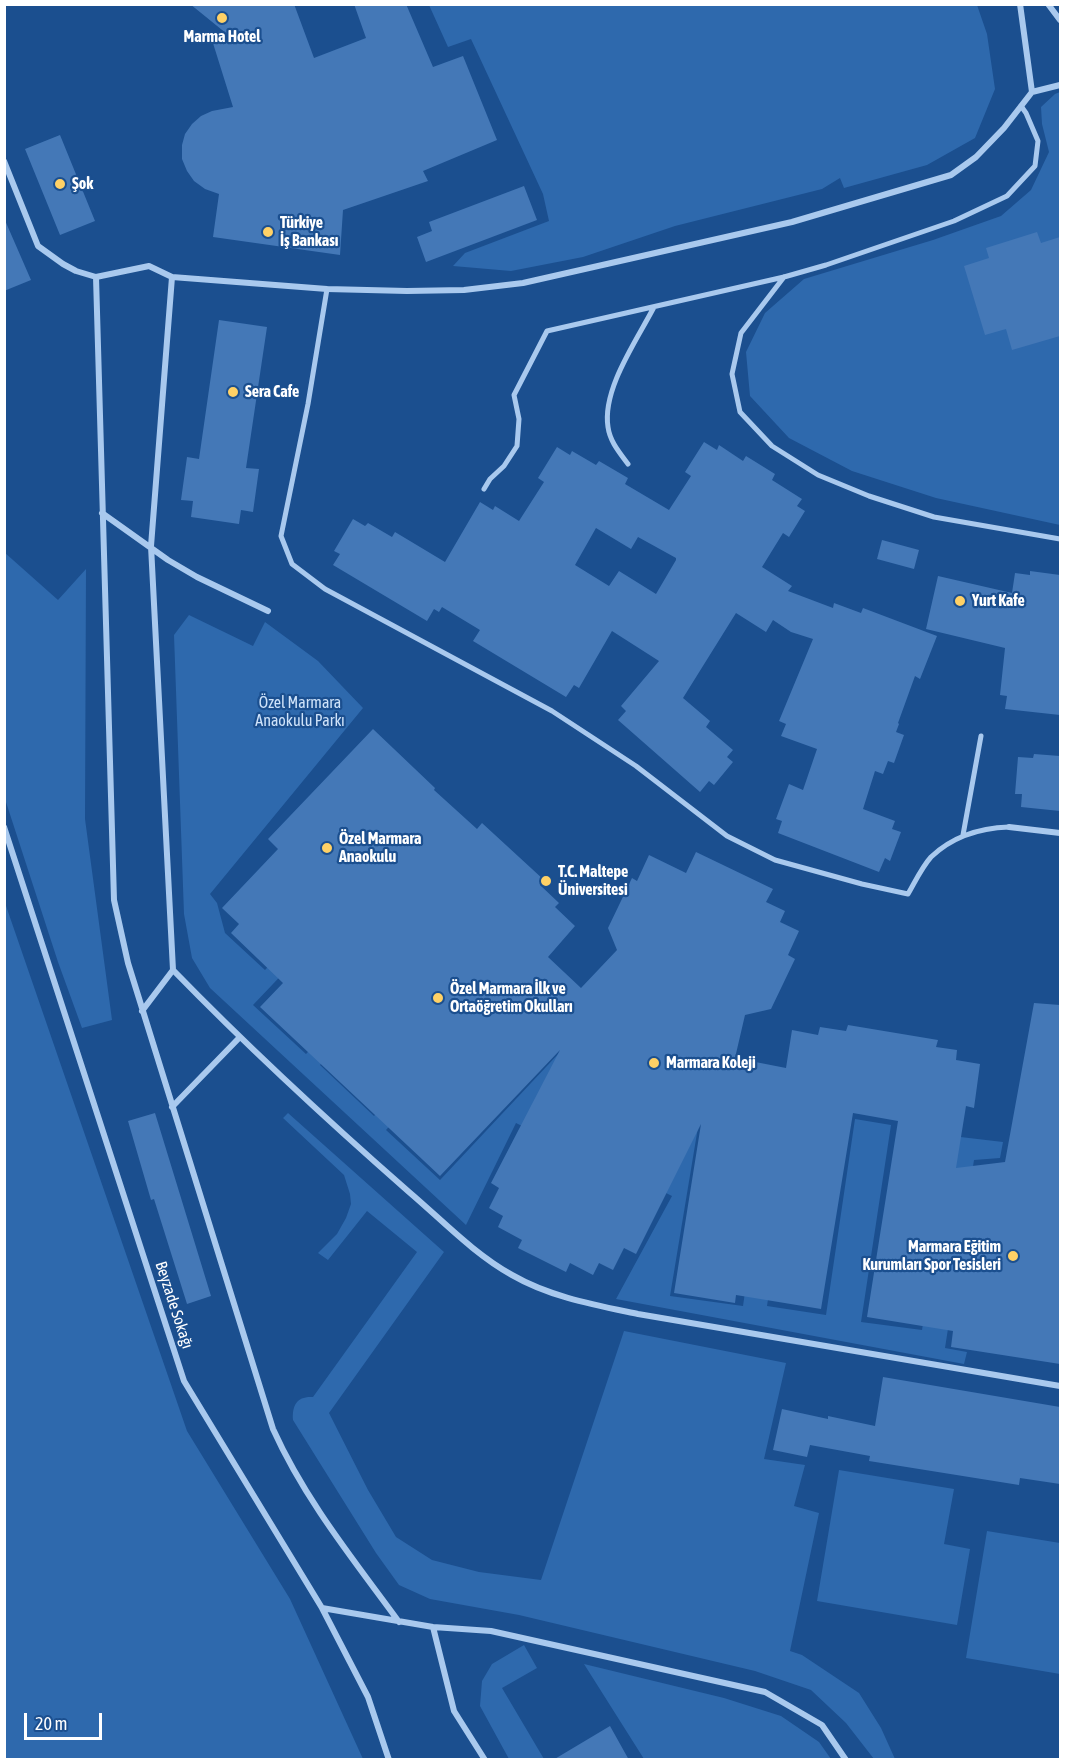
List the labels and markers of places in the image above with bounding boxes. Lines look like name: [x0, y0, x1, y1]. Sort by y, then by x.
marker: Marma Hotel: [215, 11, 229, 25]
place label: Marma Hotel: [184, 27, 260, 47]
place label: Şok: [72, 174, 93, 194]
marker: Şok: [53, 177, 67, 191]
place label: Türkiye İş Bankası: [280, 213, 339, 251]
marker: Türkiye İş Bankası: [261, 225, 275, 239]
place label: Sera Cafe: [245, 382, 299, 402]
marker: Sera Cafe: [226, 385, 240, 399]
place label: Yurt Kafe: [972, 591, 1025, 611]
marker: Yurt Kafe: [953, 594, 967, 608]
place label: Özel Marmara Anaokulu: [339, 829, 421, 867]
marker: Özel Marmara Anaokulu: [320, 841, 334, 855]
place label: T.C. Maltepe Üniversitesi: [558, 862, 628, 900]
marker: T.C. Maltepe Üniversitesi: [539, 874, 553, 888]
place label: Özel Marmara İlk ve Ortaöğretim Okulları: [450, 979, 573, 1017]
marker: Özel Marmara İlk ve Ortaöğretim Okulları: [431, 991, 445, 1005]
place label: Marmara Koleji: [666, 1053, 756, 1073]
marker: Marmara Koleji: [647, 1056, 661, 1070]
place label: Marmara Eğitim Kurumları Spor Tesisleri: [863, 1237, 1001, 1275]
marker: Marmara Eğitim Kurumları Spor Tesisleri: [1006, 1249, 1020, 1263]

